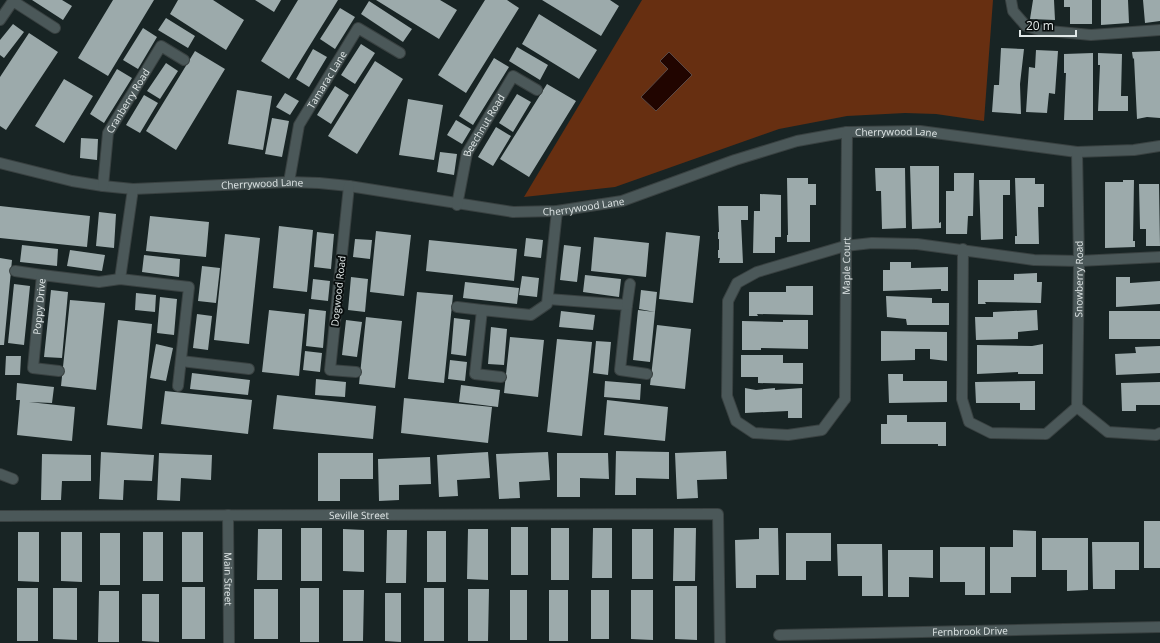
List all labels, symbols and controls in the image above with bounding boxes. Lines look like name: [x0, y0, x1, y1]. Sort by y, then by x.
scale bar: [1020, 12, 1076, 38]
text: 20 m: [1026, 17, 1054, 34]
street label: Tamarac Lane: [304, 48, 350, 111]
street label: Cranberry Road: [103, 66, 153, 136]
street label: Beechnut Road: [459, 91, 508, 158]
street label: Cherrywood Lane: [855, 124, 939, 140]
street label: Cherrywood Lane: [221, 175, 304, 192]
street label: Cherrywood Lane: [543, 194, 626, 218]
street label: Maple Court: [839, 237, 853, 295]
street label: Snowberry Road: [1071, 240, 1086, 318]
street label: Dogwood Road: [327, 255, 349, 327]
street label: Poppy Drive: [29, 277, 49, 335]
street label: Seville Street: [329, 508, 389, 522]
street label: Main Street: [221, 552, 236, 606]
street label: Fernbrook Drive: [932, 623, 1008, 639]

